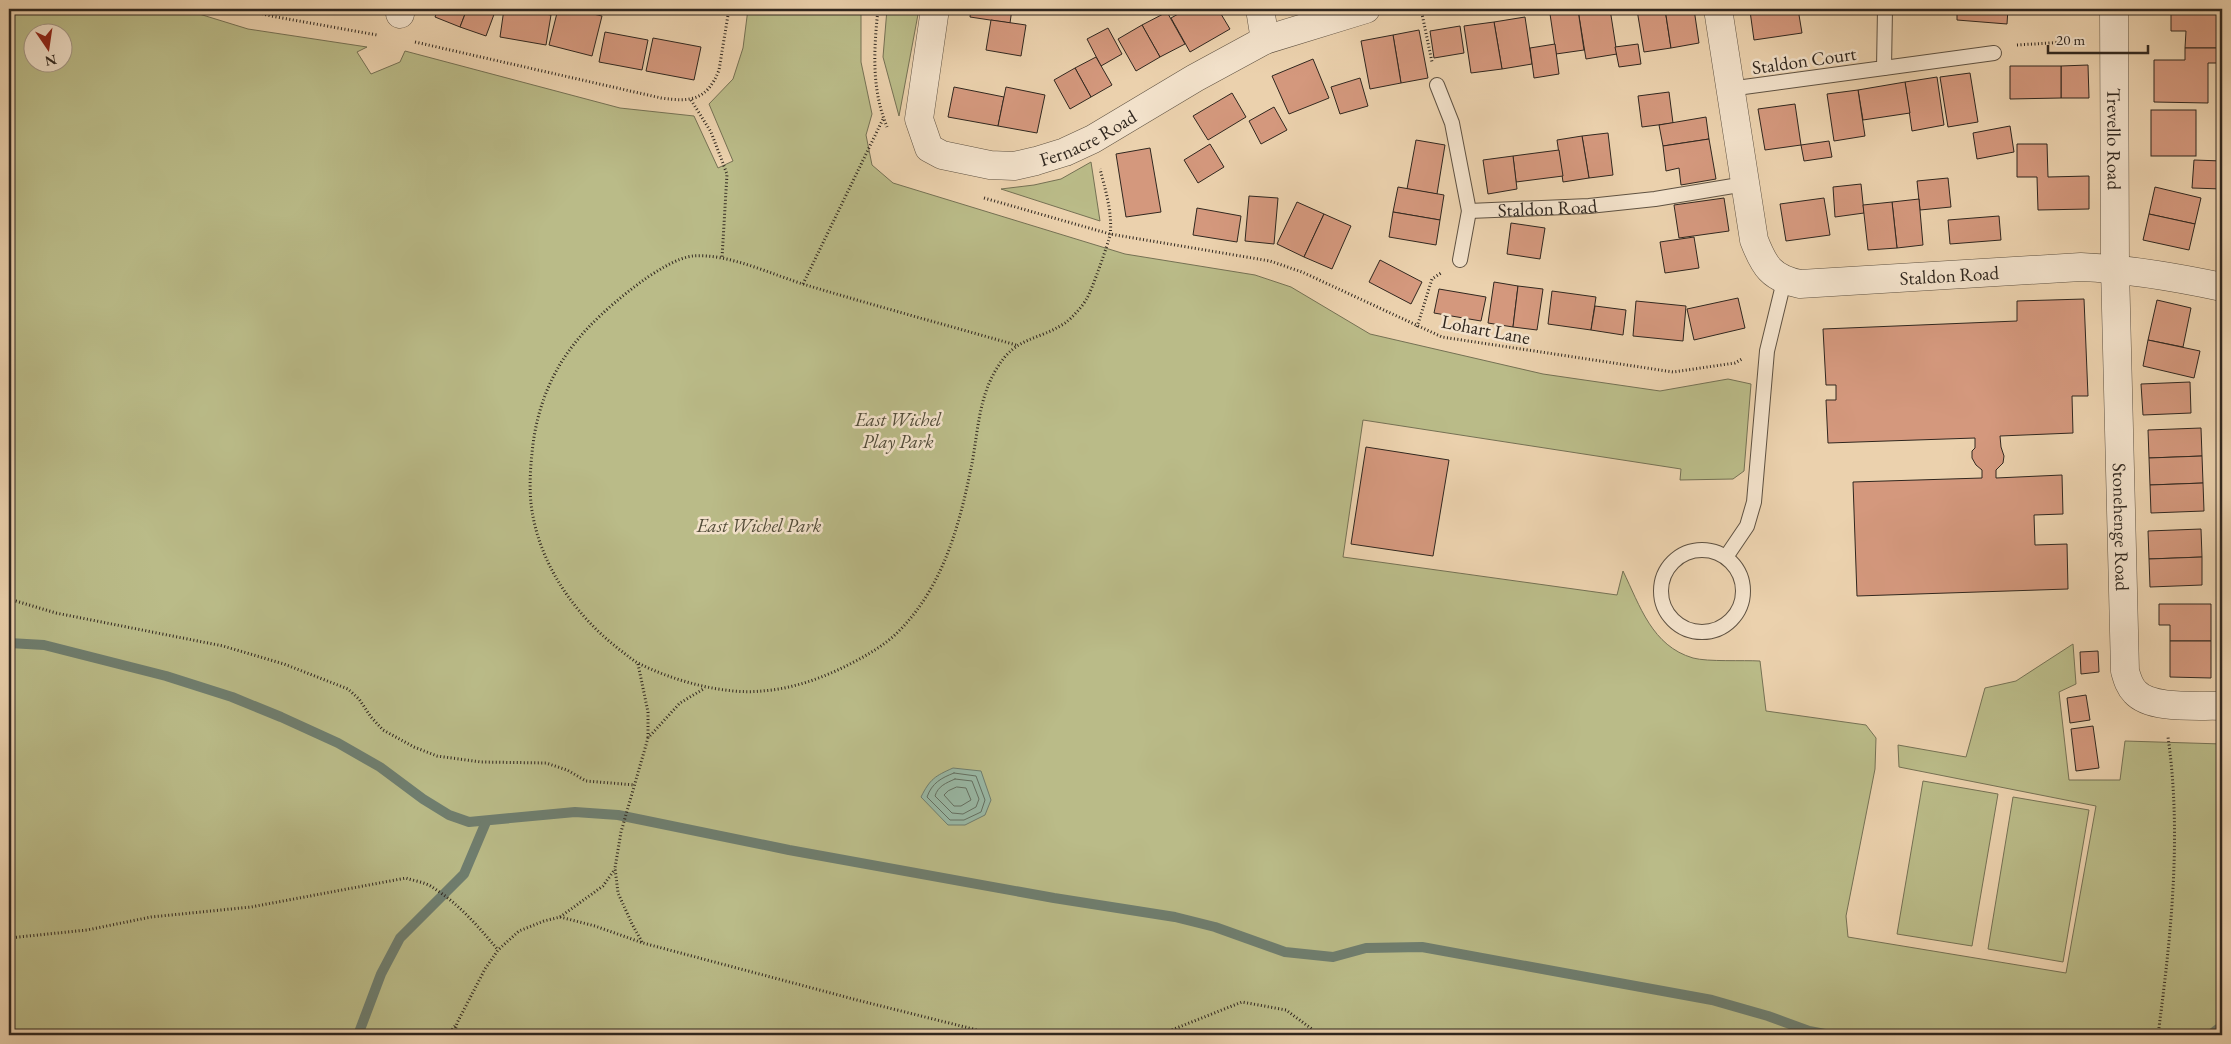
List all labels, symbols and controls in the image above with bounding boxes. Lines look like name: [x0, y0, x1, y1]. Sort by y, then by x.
north arrow: [22, 22, 72, 72]
scale bar: [2048, 22, 2148, 54]
text: 20 m: [2056, 30, 2085, 49]
street label: Staldon Court: [1750, 41, 1858, 80]
text: N: [43, 51, 58, 71]
street label: Trevello Road: [2101, 88, 2127, 190]
street label: Fernacre Road: [1036, 104, 1141, 172]
street label: Staldon Road: [1497, 193, 1599, 223]
street label: Staldon Road: [1899, 260, 2000, 291]
street label: Lohart Lane: [1439, 309, 1532, 350]
park label: East Wichel Play Park: [854, 407, 942, 454]
street label: Stonehenge Road: [2107, 463, 2135, 592]
park label: East Wichel Park: [696, 513, 822, 538]

